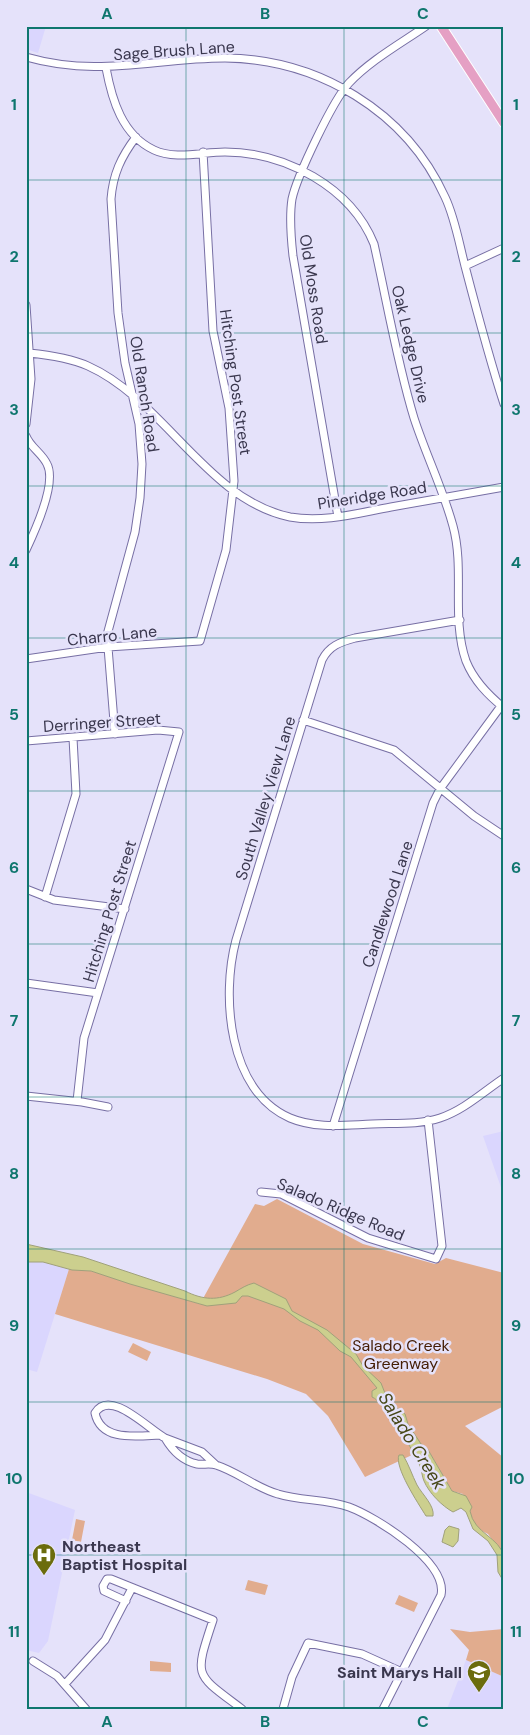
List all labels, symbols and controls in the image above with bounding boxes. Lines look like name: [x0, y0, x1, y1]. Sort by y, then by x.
text: A: [101, 3, 113, 24]
text: B: [260, 3, 270, 24]
text: C: [417, 3, 429, 24]
street label: Sage Brush Lane: [113, 36, 235, 65]
text: 1: [11, 94, 17, 115]
text: 1: [513, 94, 519, 115]
street label: Old Moss Road: [294, 233, 333, 345]
text: 2: [9, 246, 19, 267]
text: 2: [511, 246, 521, 267]
street label: Oak Ledge Drive: [387, 283, 434, 405]
street label: Hitching Post Street: [215, 308, 256, 456]
street label: Old Ranch Road: [125, 335, 164, 454]
text: 3: [9, 399, 19, 420]
text: 3: [511, 399, 521, 420]
street label: Pineridge Road: [316, 476, 428, 514]
text: 4: [9, 552, 19, 573]
text: 4: [511, 552, 521, 573]
street label: Charro Lane: [66, 620, 158, 651]
text: 5: [9, 704, 19, 725]
text: 5: [511, 704, 521, 725]
street label: Derringer Street: [42, 708, 162, 737]
street label: South Valley View Lane: [231, 714, 300, 883]
street label: Hitching Post Street: [78, 838, 141, 985]
street label: Candlewood Lane: [357, 838, 418, 970]
text: 6: [9, 857, 19, 878]
text: 6: [511, 857, 521, 878]
text: 7: [10, 1010, 19, 1031]
text: 7: [512, 1010, 521, 1031]
text: 8: [9, 1163, 19, 1184]
text: 8: [511, 1163, 521, 1184]
street label: Salado Ridge Road: [274, 1173, 408, 1246]
text: 9: [9, 1315, 19, 1336]
text: 9: [511, 1315, 521, 1336]
park label: Salado Creek Greenway: [352, 1335, 450, 1374]
water label: Salado Creek: [373, 1388, 452, 1495]
text: 10: [5, 1468, 23, 1489]
text: 10: [507, 1468, 525, 1489]
place label: Northeast Baptist Hospital: [62, 1536, 187, 1575]
hospital icon: Northeast Baptist Hospital: [31, 1542, 57, 1576]
text: 11: [8, 1621, 20, 1642]
text: 11: [510, 1621, 522, 1642]
school or university icon: Saint Marys Hall: [466, 1659, 492, 1693]
place label: Saint Marys Hall: [337, 1662, 462, 1683]
text: A: [101, 1711, 113, 1732]
text: B: [260, 1711, 270, 1732]
text: C: [417, 1711, 429, 1732]

